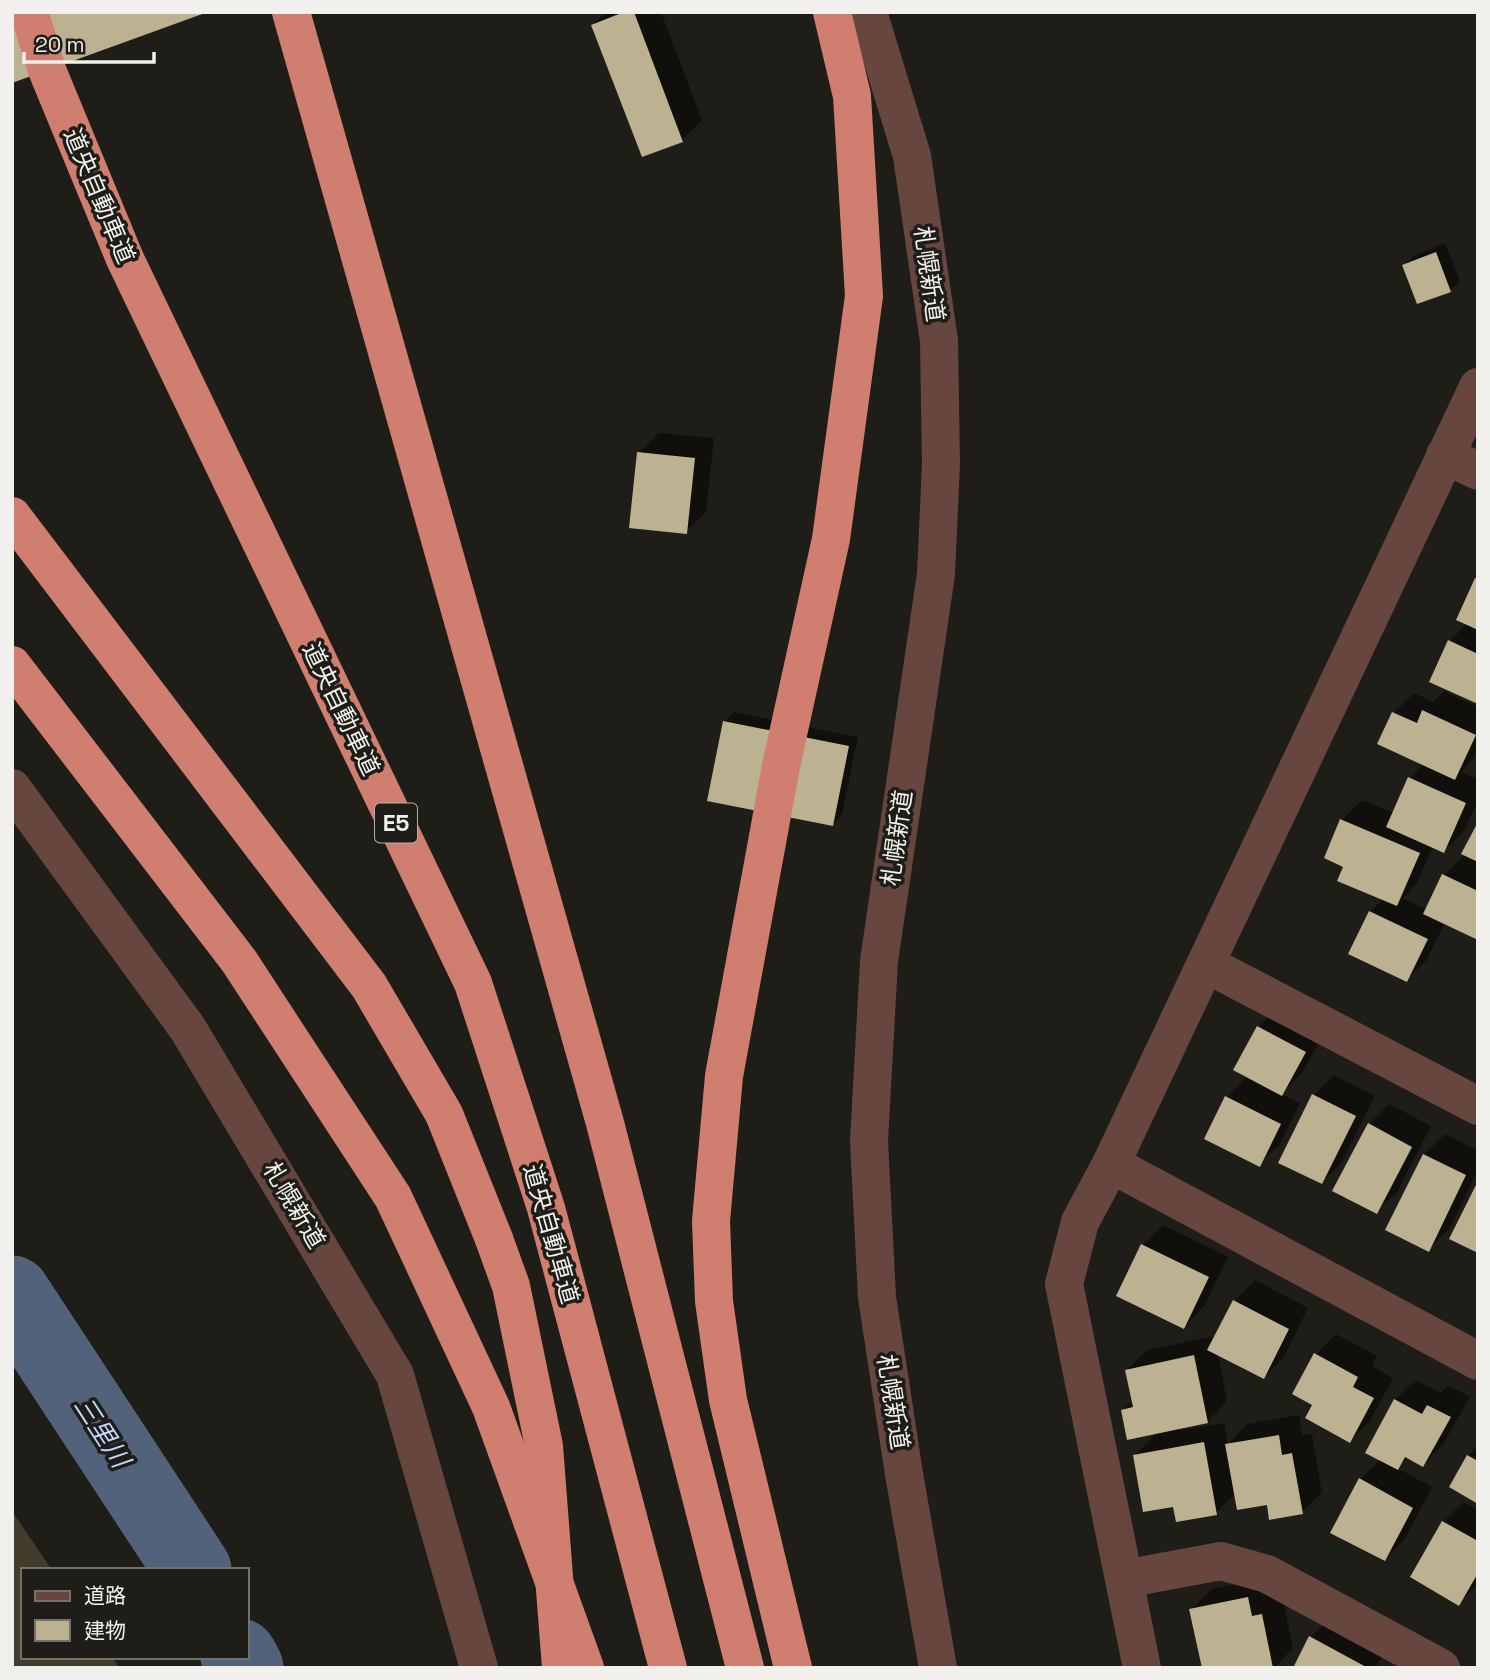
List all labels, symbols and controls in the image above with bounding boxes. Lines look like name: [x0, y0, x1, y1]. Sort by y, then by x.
scale bar: [24, 21, 154, 65]
text: 20 m: [35, 31, 85, 58]
street label: 道央自動車道: [57, 123, 142, 268]
street label: 札幌新道: [907, 224, 952, 324]
street label: 道央自動車道: [296, 637, 387, 780]
street label: 札幌新道: [874, 788, 919, 888]
road number: E5: [375, 804, 417, 842]
street label: 札幌新道: [256, 1156, 332, 1254]
street label: 道央自動車道: [517, 1160, 586, 1307]
street label: 札幌新道: [871, 1352, 916, 1452]
water label: 三里川: [66, 1390, 139, 1476]
legend: [21, 1568, 248, 1659]
text: 道路: [84, 1582, 126, 1609]
text: 建物: [84, 1617, 126, 1644]

